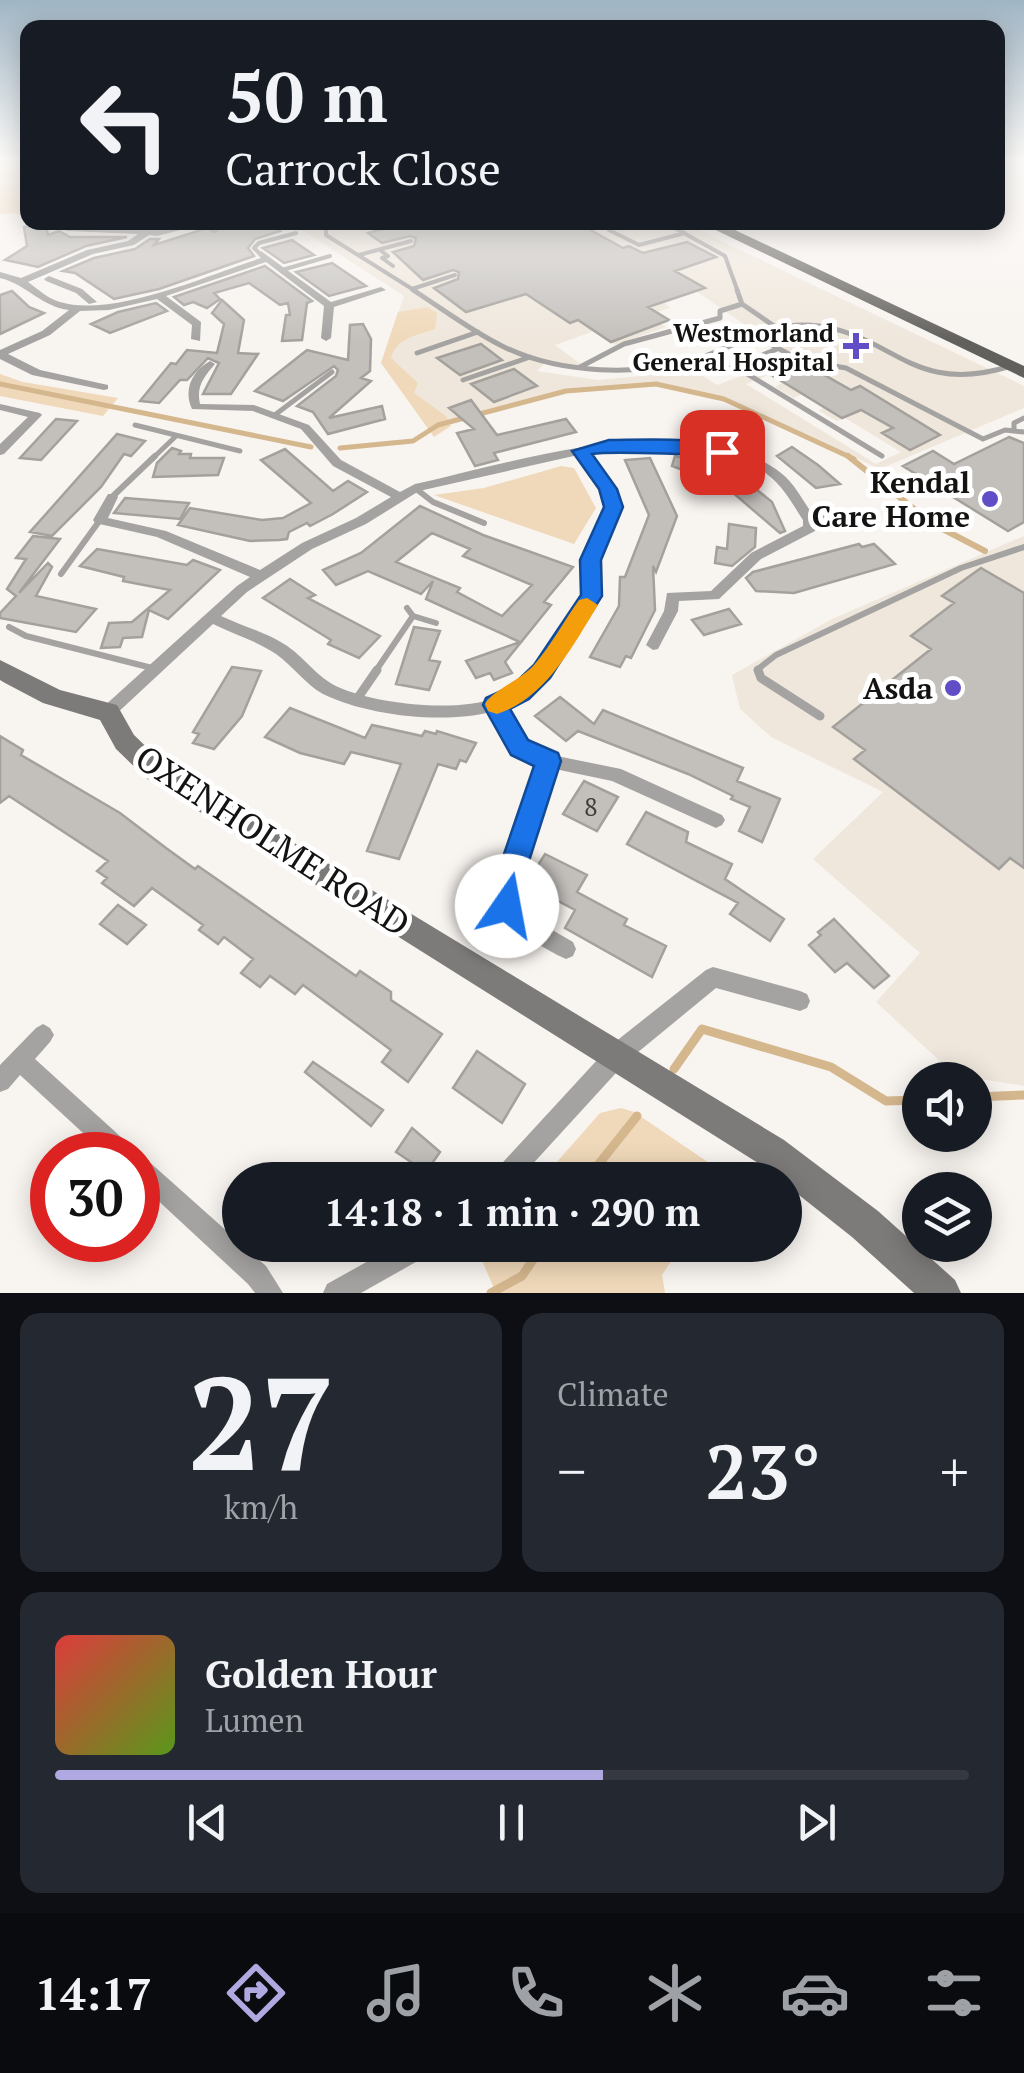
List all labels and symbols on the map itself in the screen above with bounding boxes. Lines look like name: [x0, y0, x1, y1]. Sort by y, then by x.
place label: Westmorland General Hospital: [632, 316, 834, 378]
marker: Westmorland General Hospital: [843, 333, 869, 359]
pin: [680, 410, 765, 495]
place label: Kendal Care Home: [812, 462, 970, 536]
marker: Kendal Care Home: [979, 488, 1001, 510]
place label: Asda: [863, 668, 933, 708]
marker: Asda: [942, 677, 964, 699]
street label: OXENHOLME ROAD: [127, 734, 419, 946]
house number: 8: [584, 790, 598, 823]
position arrow: [455, 854, 559, 958]
speed limit sign: 30: [30, 1132, 160, 1262]

